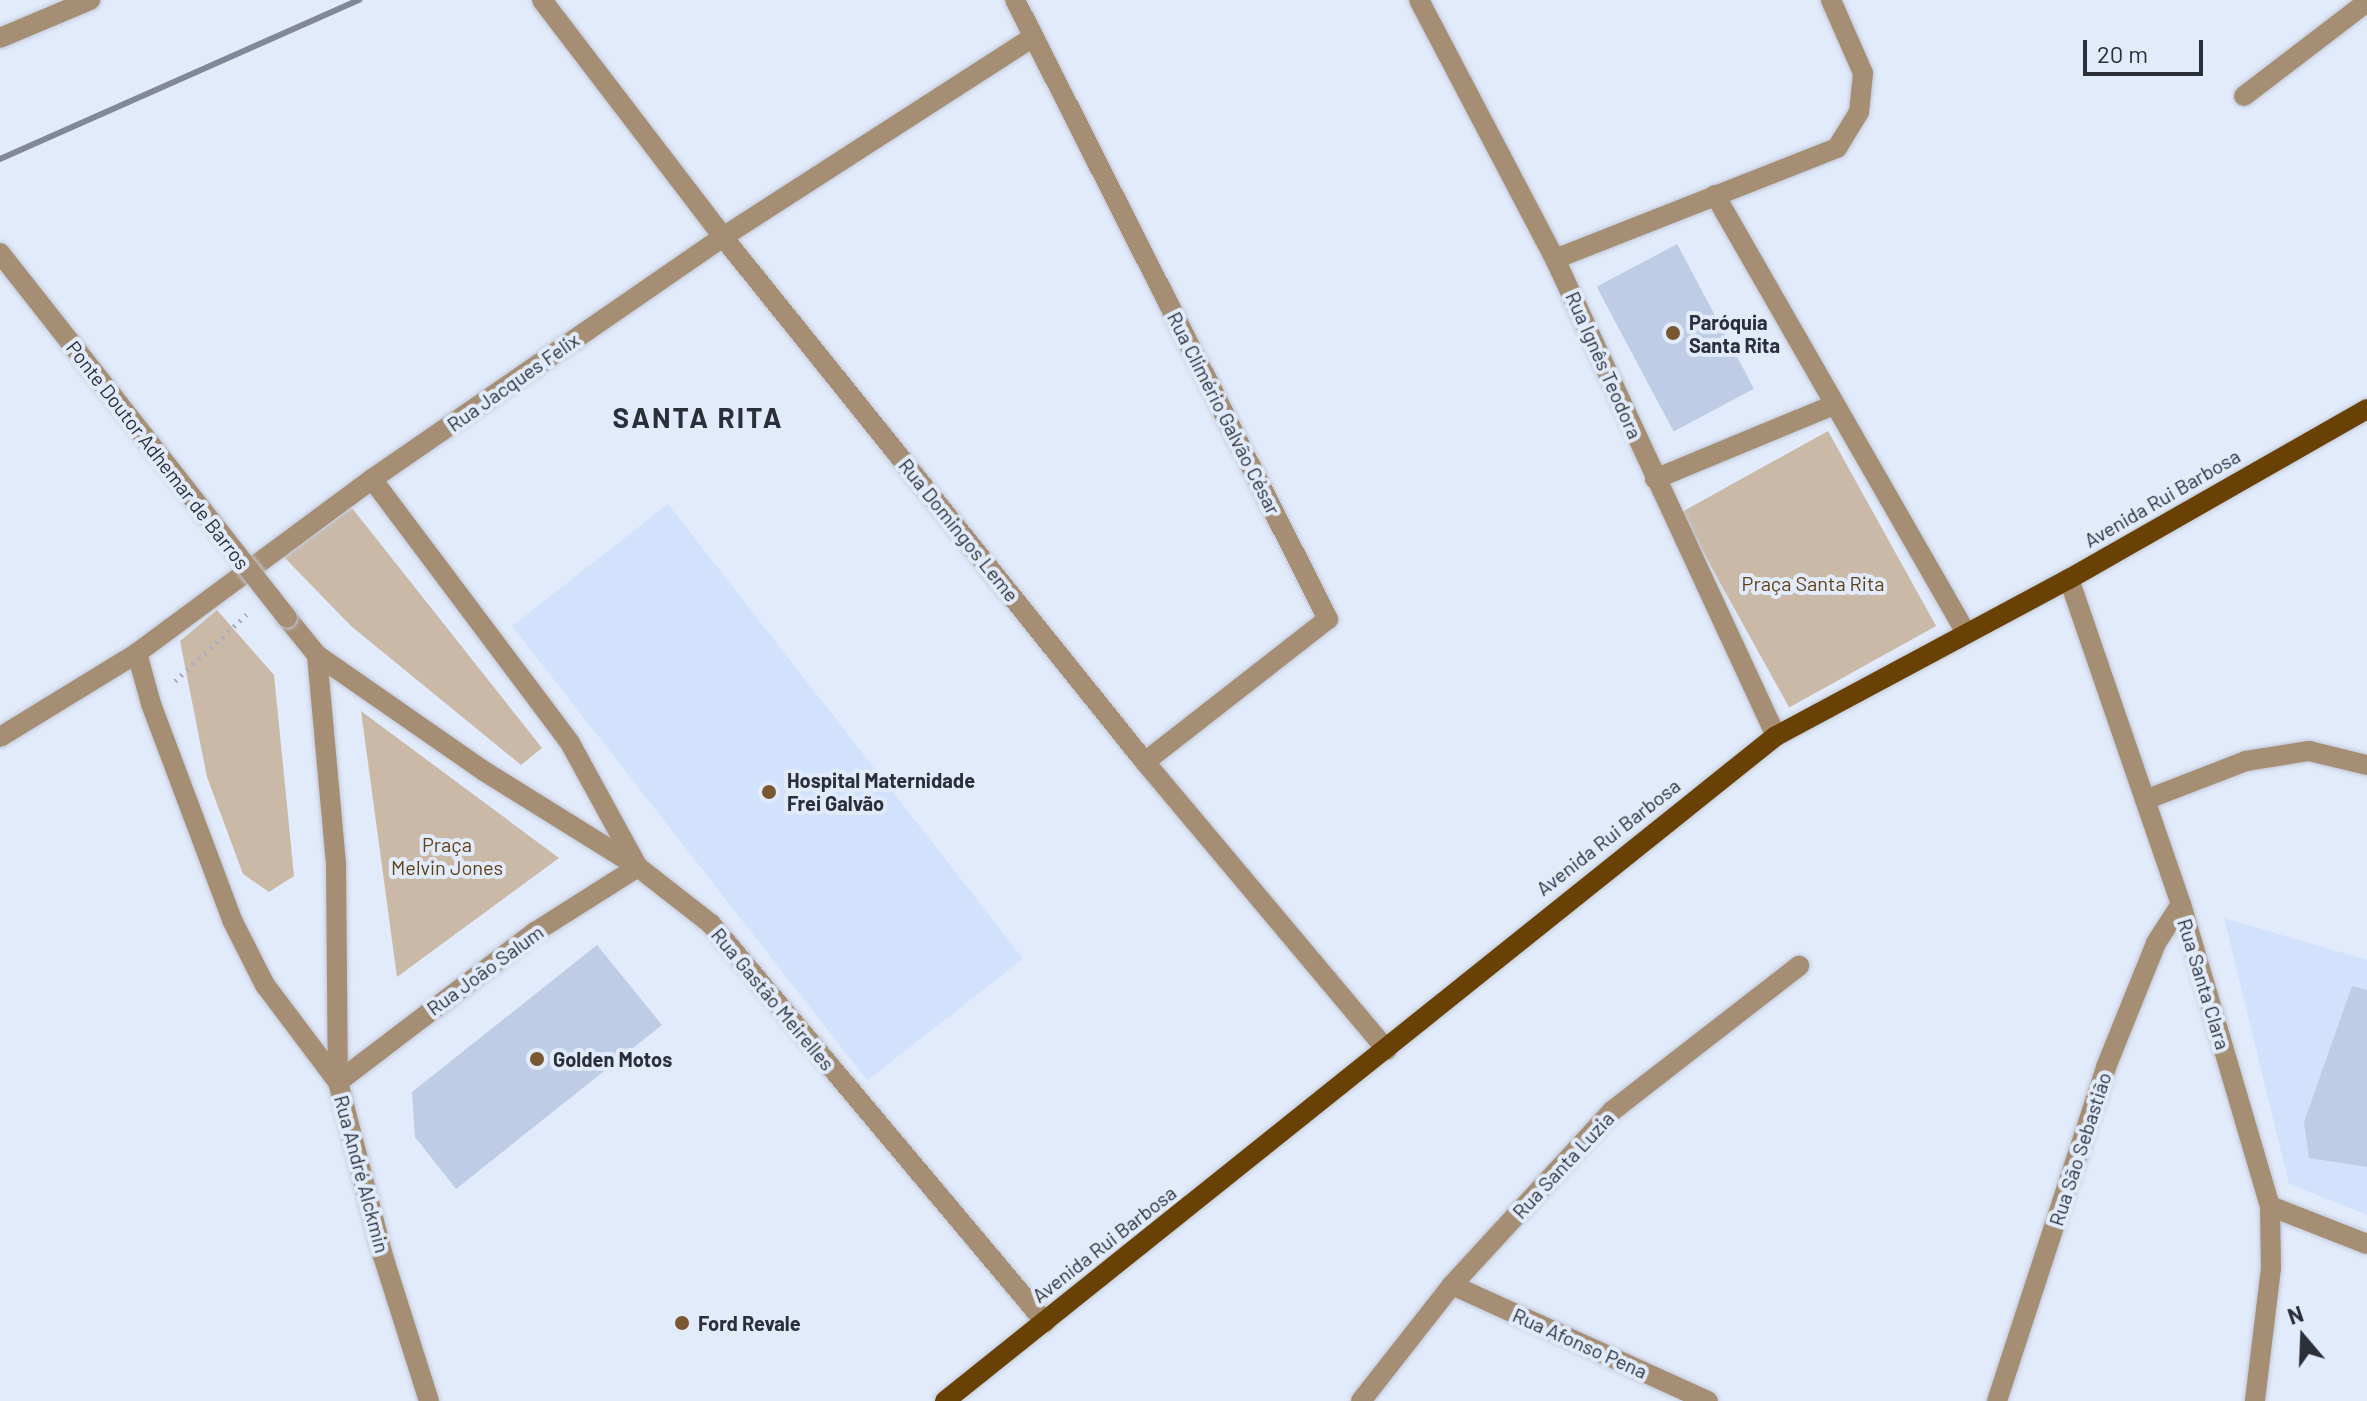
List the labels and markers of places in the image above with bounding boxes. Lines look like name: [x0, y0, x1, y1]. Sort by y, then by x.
place label: Paróquia Santa Rita: [1689, 310, 1780, 357]
marker: Paróquia Santa Rita: [1664, 324, 1682, 342]
place label: Hospital Maternidade Frei Galvão: [787, 768, 975, 815]
marker: Hospital Maternidade Frei Galvão: [758, 781, 780, 803]
place label: Golden Motos: [553, 1047, 672, 1071]
marker: Golden Motos: [528, 1050, 546, 1068]
place label: Ford Revale: [698, 1311, 801, 1335]
marker: Ford Revale: [673, 1314, 691, 1332]

